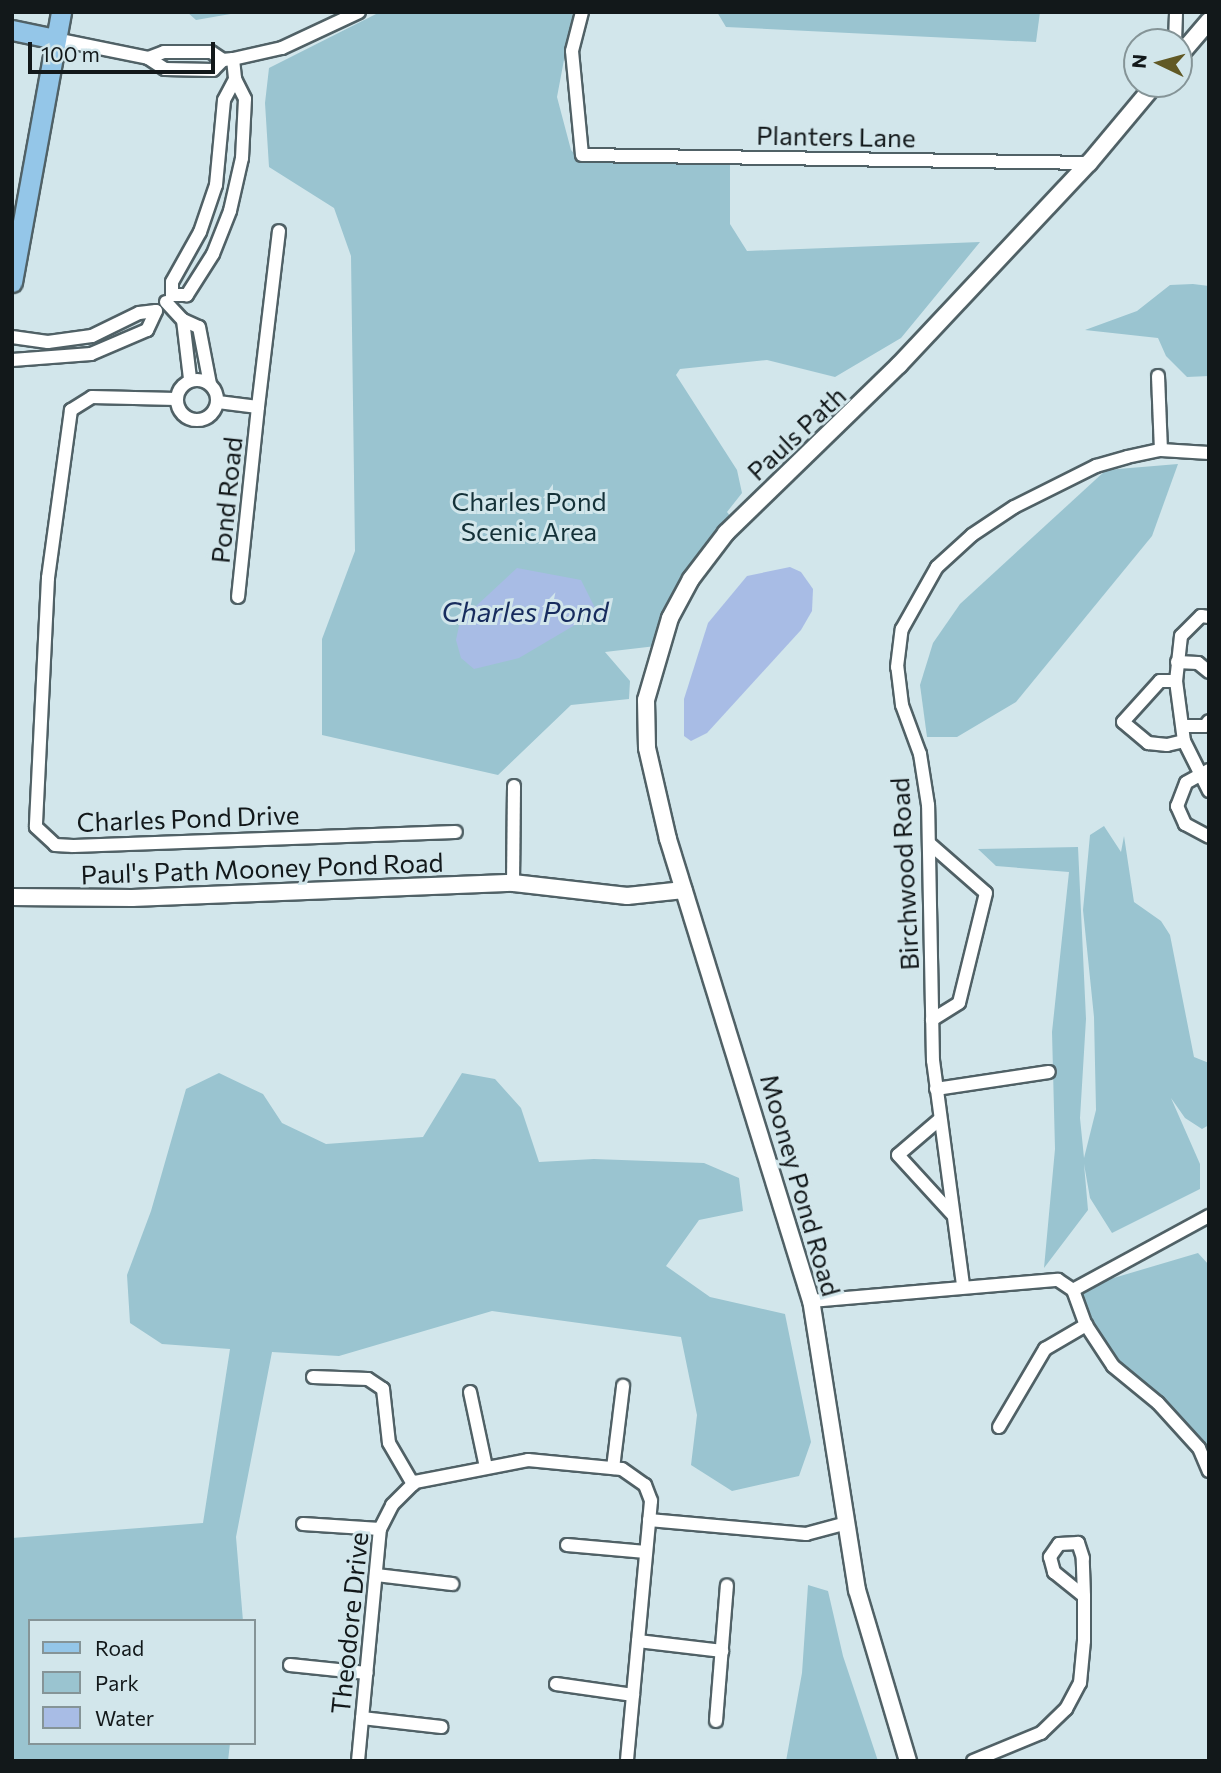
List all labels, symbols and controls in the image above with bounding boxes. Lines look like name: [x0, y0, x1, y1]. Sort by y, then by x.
scale bar: [32, 28, 219, 72]
north arrow: [1123, 28, 1193, 98]
text: 100 m: [41, 41, 100, 66]
text: N: [1126, 53, 1151, 69]
street label: Planters Lane: [756, 119, 916, 153]
street label: Pauls Path: [740, 380, 852, 486]
street label: Pond Road: [204, 435, 248, 565]
park label: Charles Pond Scenic Area: [451, 485, 607, 546]
water label: Charles Pond: [441, 594, 609, 628]
street label: Birchwood Road: [883, 777, 925, 971]
street label: Charles Pond Drive: [76, 799, 300, 837]
street label: Paul's Path Mooney Pond Road: [80, 846, 444, 890]
street label: Mooney Pond Road: [754, 1070, 848, 1300]
street label: Theodore Drive: [324, 1530, 374, 1716]
legend: [28, 1619, 256, 1745]
text: Road: [95, 1635, 144, 1660]
text: Park: [95, 1670, 139, 1695]
text: Water: [95, 1705, 154, 1730]

